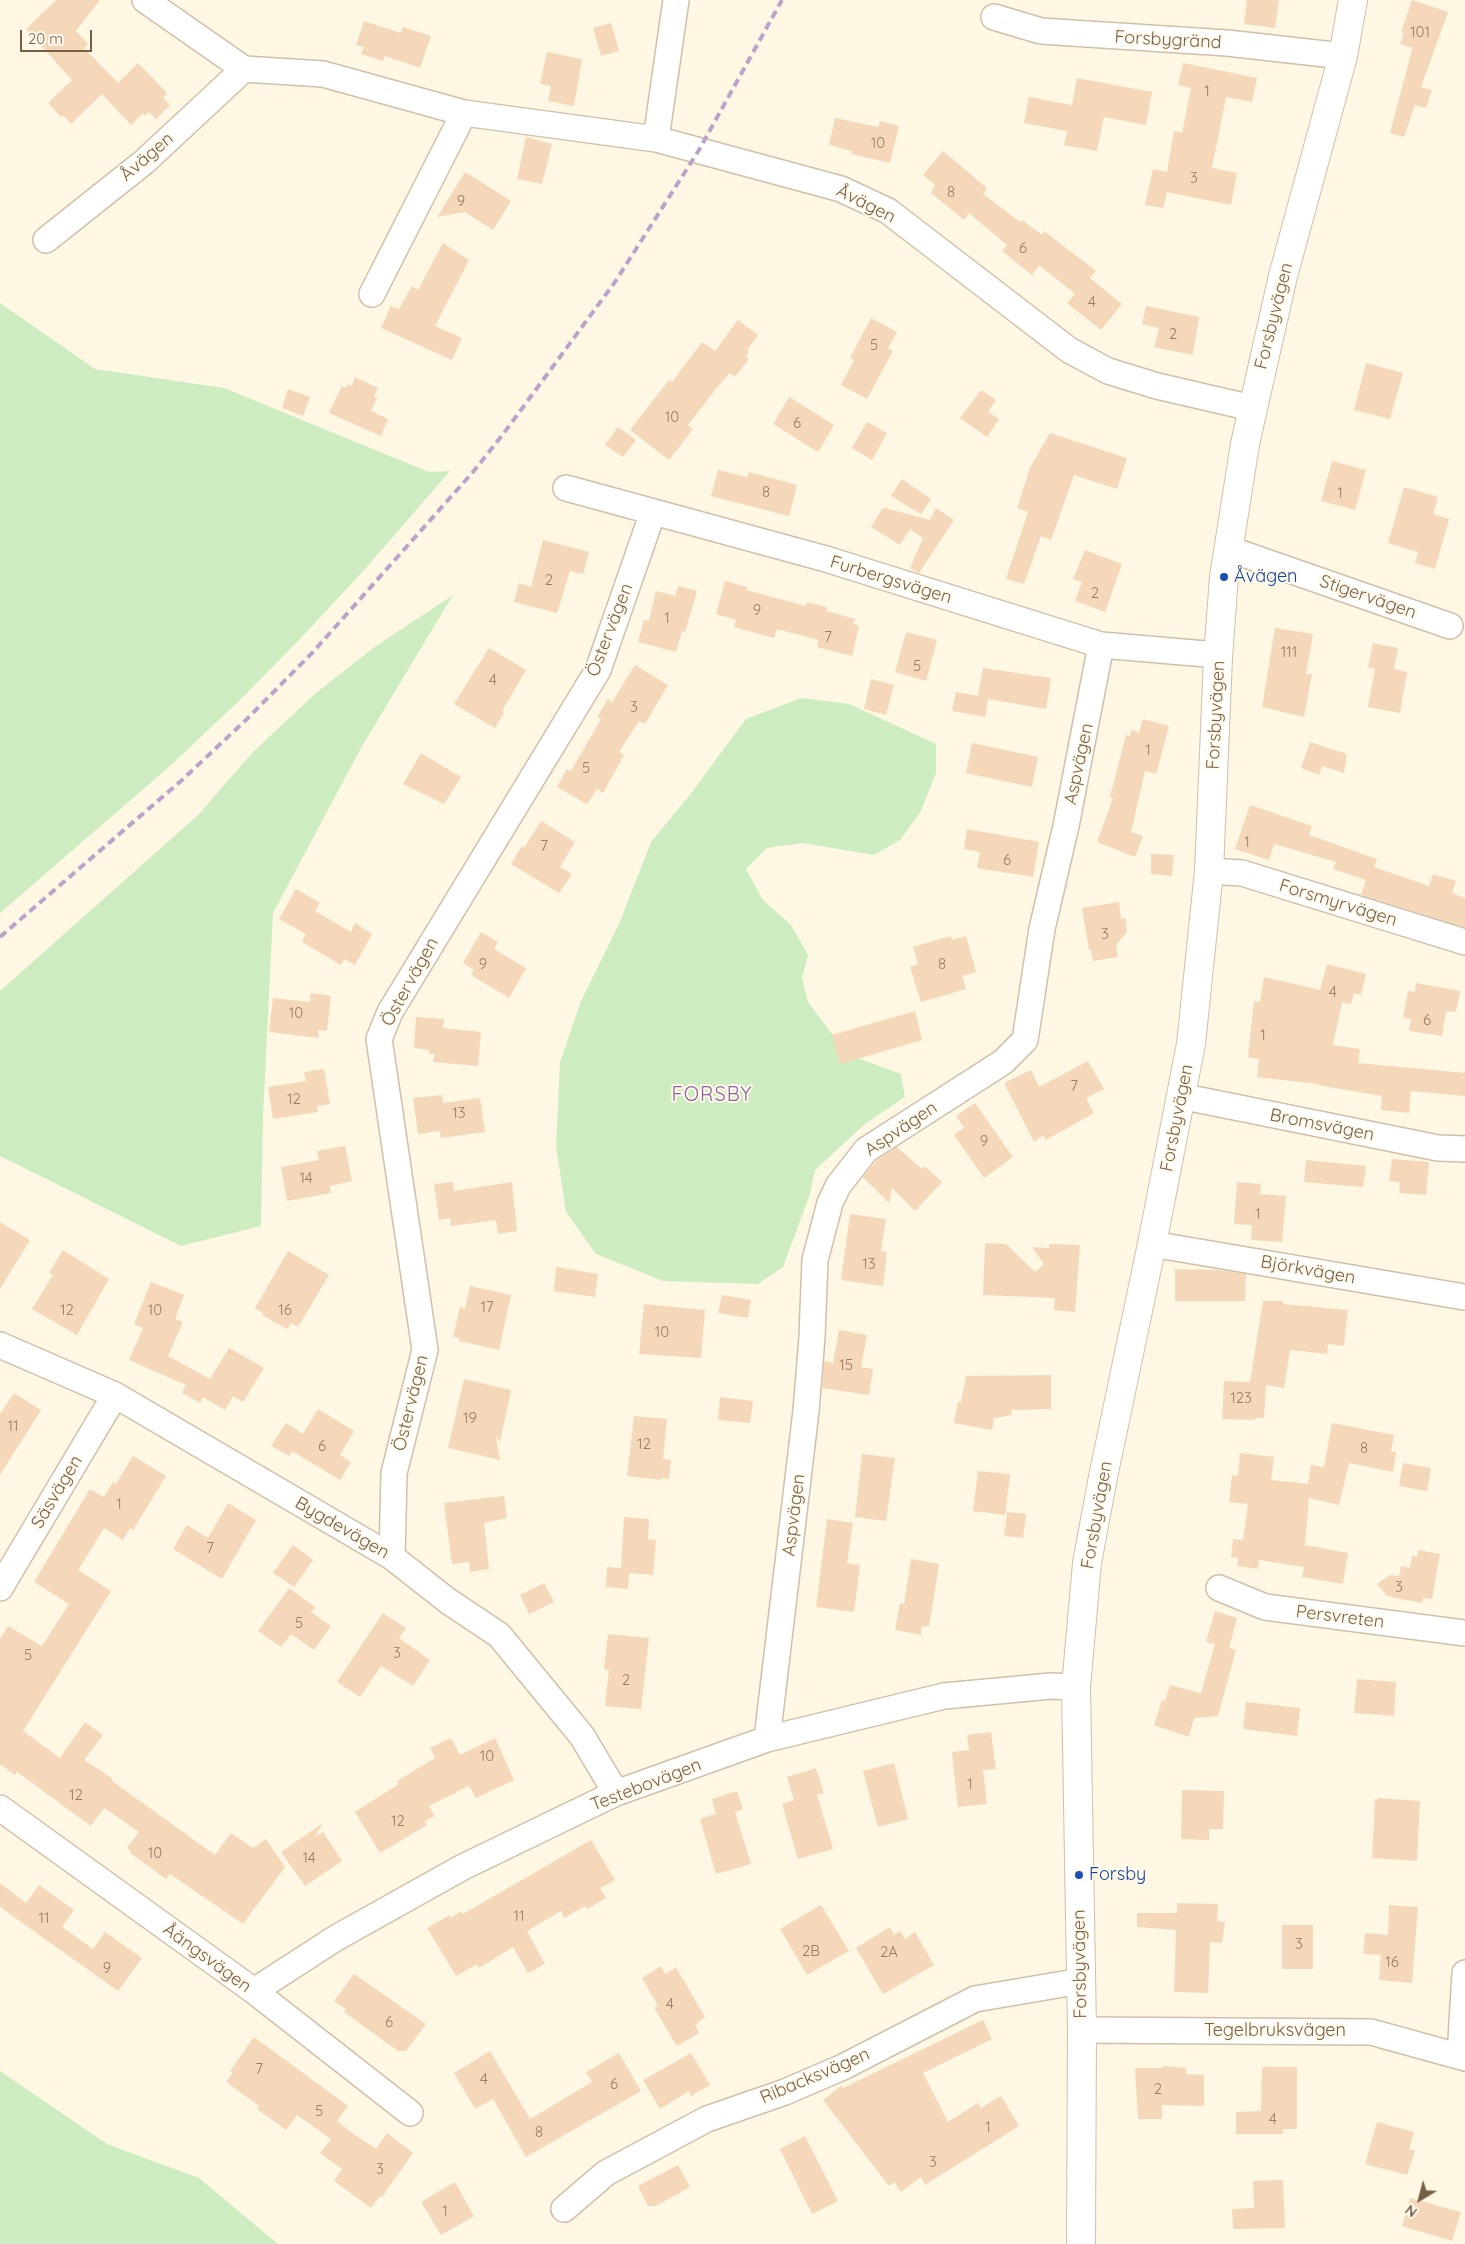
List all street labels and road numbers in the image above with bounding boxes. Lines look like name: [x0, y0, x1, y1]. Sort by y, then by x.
street label: Forsbygränd: [1114, 26, 1222, 54]
street label: Åvägen: [116, 128, 178, 186]
street label: Åvägen: [833, 180, 899, 228]
street label: Forsbyvägen: [1250, 260, 1298, 372]
street label: Furbergsvägen: [828, 551, 954, 609]
street label: Stigervägen: [1317, 570, 1419, 624]
street label: Östervägen: [582, 580, 638, 680]
street label: Forsbyvägen: [1202, 660, 1230, 770]
street label: Aspvägen: [1060, 721, 1098, 807]
street label: Forsmyrvägen: [1276, 875, 1400, 931]
street label: Östervägen: [377, 934, 443, 1030]
street label: Forsbyvägen: [1156, 1062, 1198, 1174]
street label: Aspvägen: [861, 1097, 941, 1161]
street label: Bromsvägen: [1268, 1104, 1376, 1146]
street label: Björkvägen: [1259, 1251, 1357, 1289]
street label: Östervägen: [389, 1353, 433, 1453]
street label: Säsvägen: [27, 1452, 87, 1532]
street label: Forsbyvägen: [1077, 1459, 1117, 1571]
street label: Aspvägen: [778, 1473, 810, 1557]
street label: Bygdevägen: [291, 1492, 393, 1564]
street label: Persvreten: [1295, 1601, 1385, 1633]
street label: Testebovägen: [587, 1754, 705, 1816]
street label: Forsbyvägen: [1068, 1909, 1092, 2019]
street label: Åängsvägen: [158, 1919, 256, 1997]
street label: Tegelbruksvägen: [1204, 2020, 1346, 2042]
street label: Ribacksvägen: [757, 2043, 873, 2109]

